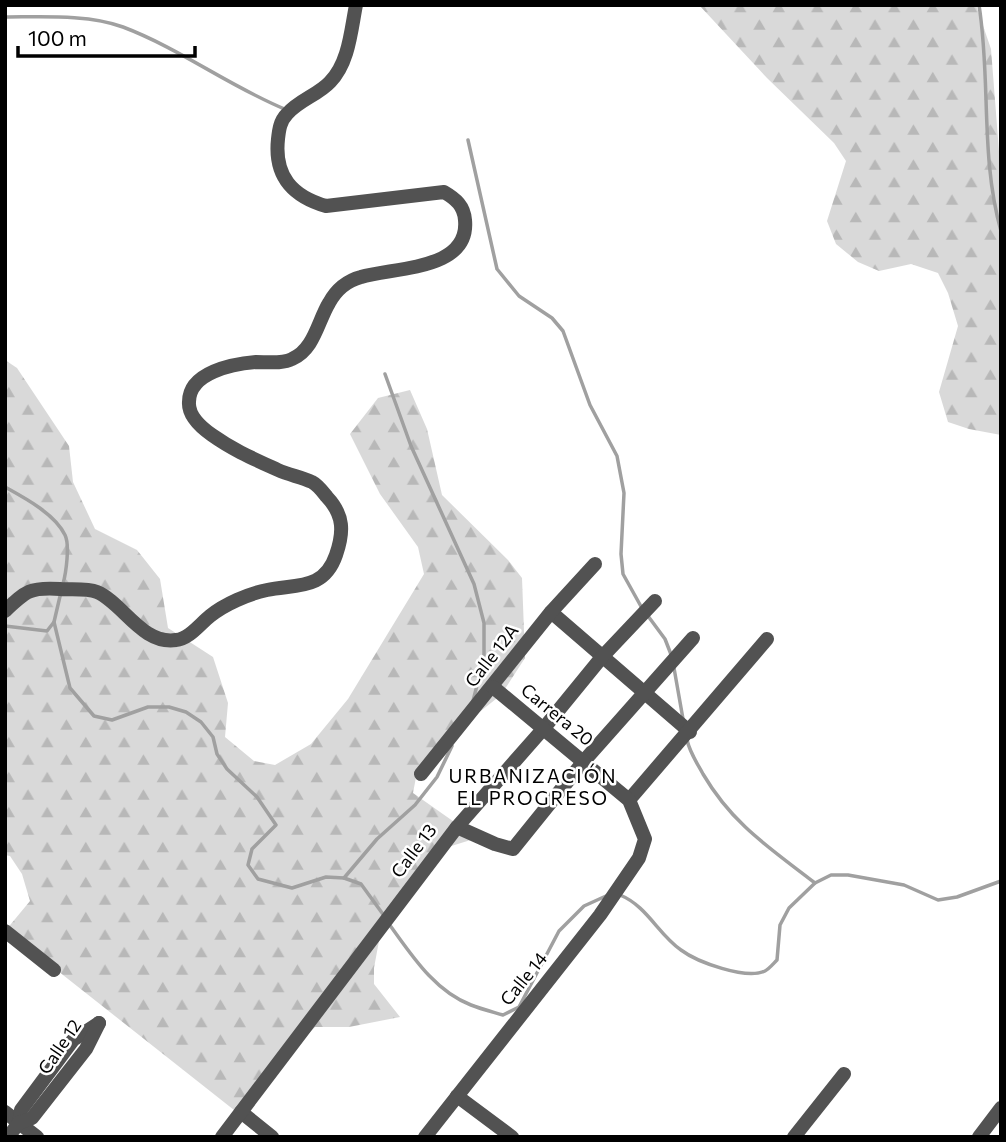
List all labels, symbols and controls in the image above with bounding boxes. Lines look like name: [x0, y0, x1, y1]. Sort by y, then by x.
scale bar: [18, 14, 194, 58]
text: 100 m: [28, 25, 87, 50]
street label: Calle 12A: [460, 619, 523, 691]
street label: Carrera 20: [517, 678, 598, 750]
district label: URBANIZACIÓN EL PROGRESO: [448, 763, 618, 809]
street label: Calle 13: [386, 819, 441, 882]
street label: Calle 14: [495, 947, 552, 1010]
street label: Calle 12: [33, 1015, 85, 1078]

